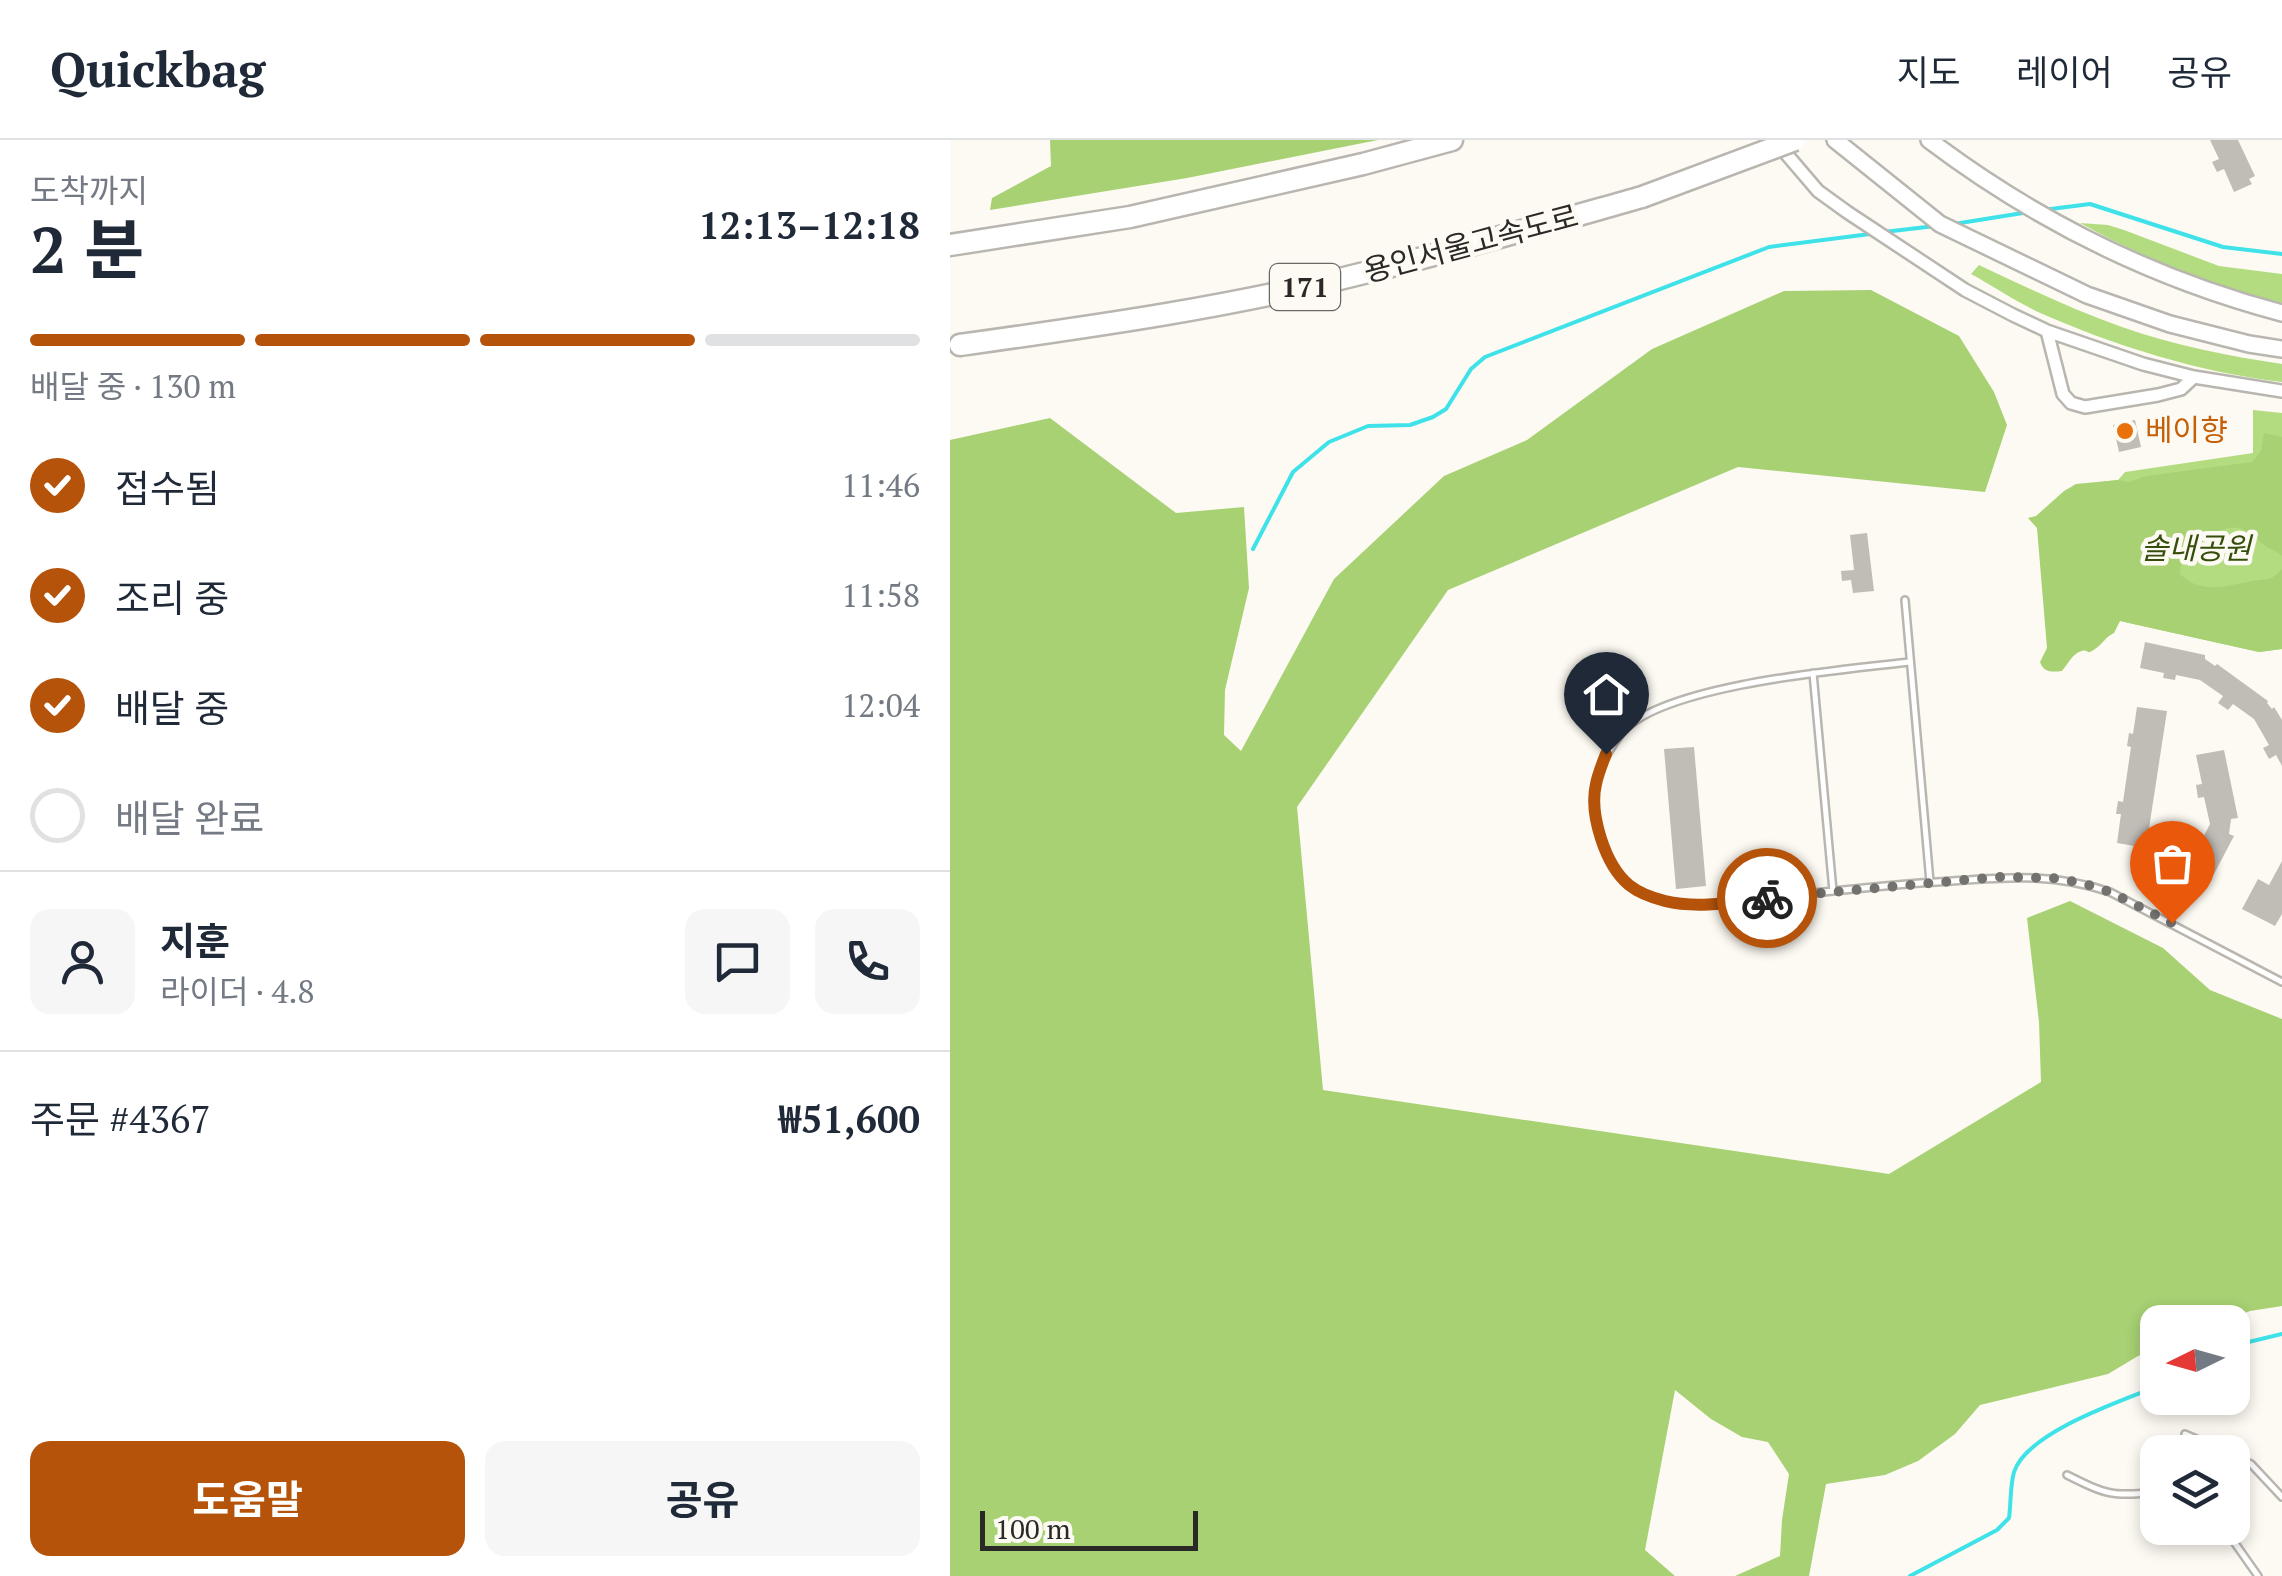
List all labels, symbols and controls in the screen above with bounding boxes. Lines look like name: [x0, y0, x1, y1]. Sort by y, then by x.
text: Quickbag: [50, 37, 265, 101]
text: 지도: [1897, 49, 1961, 95]
text: 레이어: [2016, 49, 2113, 95]
text: 공유: [2168, 49, 2232, 95]
text: 도착까지: [30, 169, 148, 211]
street label: 용인서울고속도로: [1359, 195, 1583, 291]
text: 12:13–12:18: [698, 200, 920, 250]
text: 2 분: [30, 205, 144, 292]
road number: 171: [1270, 264, 1340, 310]
text: 배달 중 · 130 m: [30, 365, 236, 407]
place label: 베이향: [2145, 410, 2228, 450]
marker: 베이향: [2114, 420, 2136, 442]
icon: check: [30, 458, 85, 513]
text: 접수됨: [115, 463, 220, 513]
text: 11:46: [841, 464, 920, 506]
park label: 솔내공원: [2141, 528, 2254, 568]
icon: check: [30, 568, 85, 623]
text: 조리 중: [115, 573, 229, 623]
text: 11:58: [841, 574, 920, 616]
pin: [1564, 652, 1649, 755]
icon: home: [1579, 667, 1634, 722]
icon: check: [30, 678, 85, 733]
text: 배달 중: [115, 683, 229, 733]
text: 12:04: [841, 684, 920, 726]
text: 배달 완료: [115, 793, 264, 843]
pin: [2130, 821, 2215, 924]
icon: bag: [2145, 836, 2200, 891]
courier: [1717, 848, 1817, 948]
icon: bike: [1740, 871, 1795, 926]
button: person: [30, 909, 135, 1014]
button: chat: [685, 909, 790, 1014]
button: phone: [815, 909, 920, 1014]
text: 지훈: [160, 916, 230, 966]
text: 라이더 · 4.8: [160, 970, 315, 1012]
text: 주문 #4367: [30, 1094, 210, 1144]
text: ₩51,600: [779, 1094, 920, 1144]
north arrow: [2140, 1305, 2250, 1415]
map controls: [2140, 1305, 2250, 1545]
button: layers: [2140, 1435, 2250, 1545]
button: 도움말: [30, 1441, 465, 1556]
button: 공유: [485, 1441, 920, 1556]
scale bar: [980, 1506, 1198, 1550]
text: 100 m: [995, 1510, 1071, 1547]

